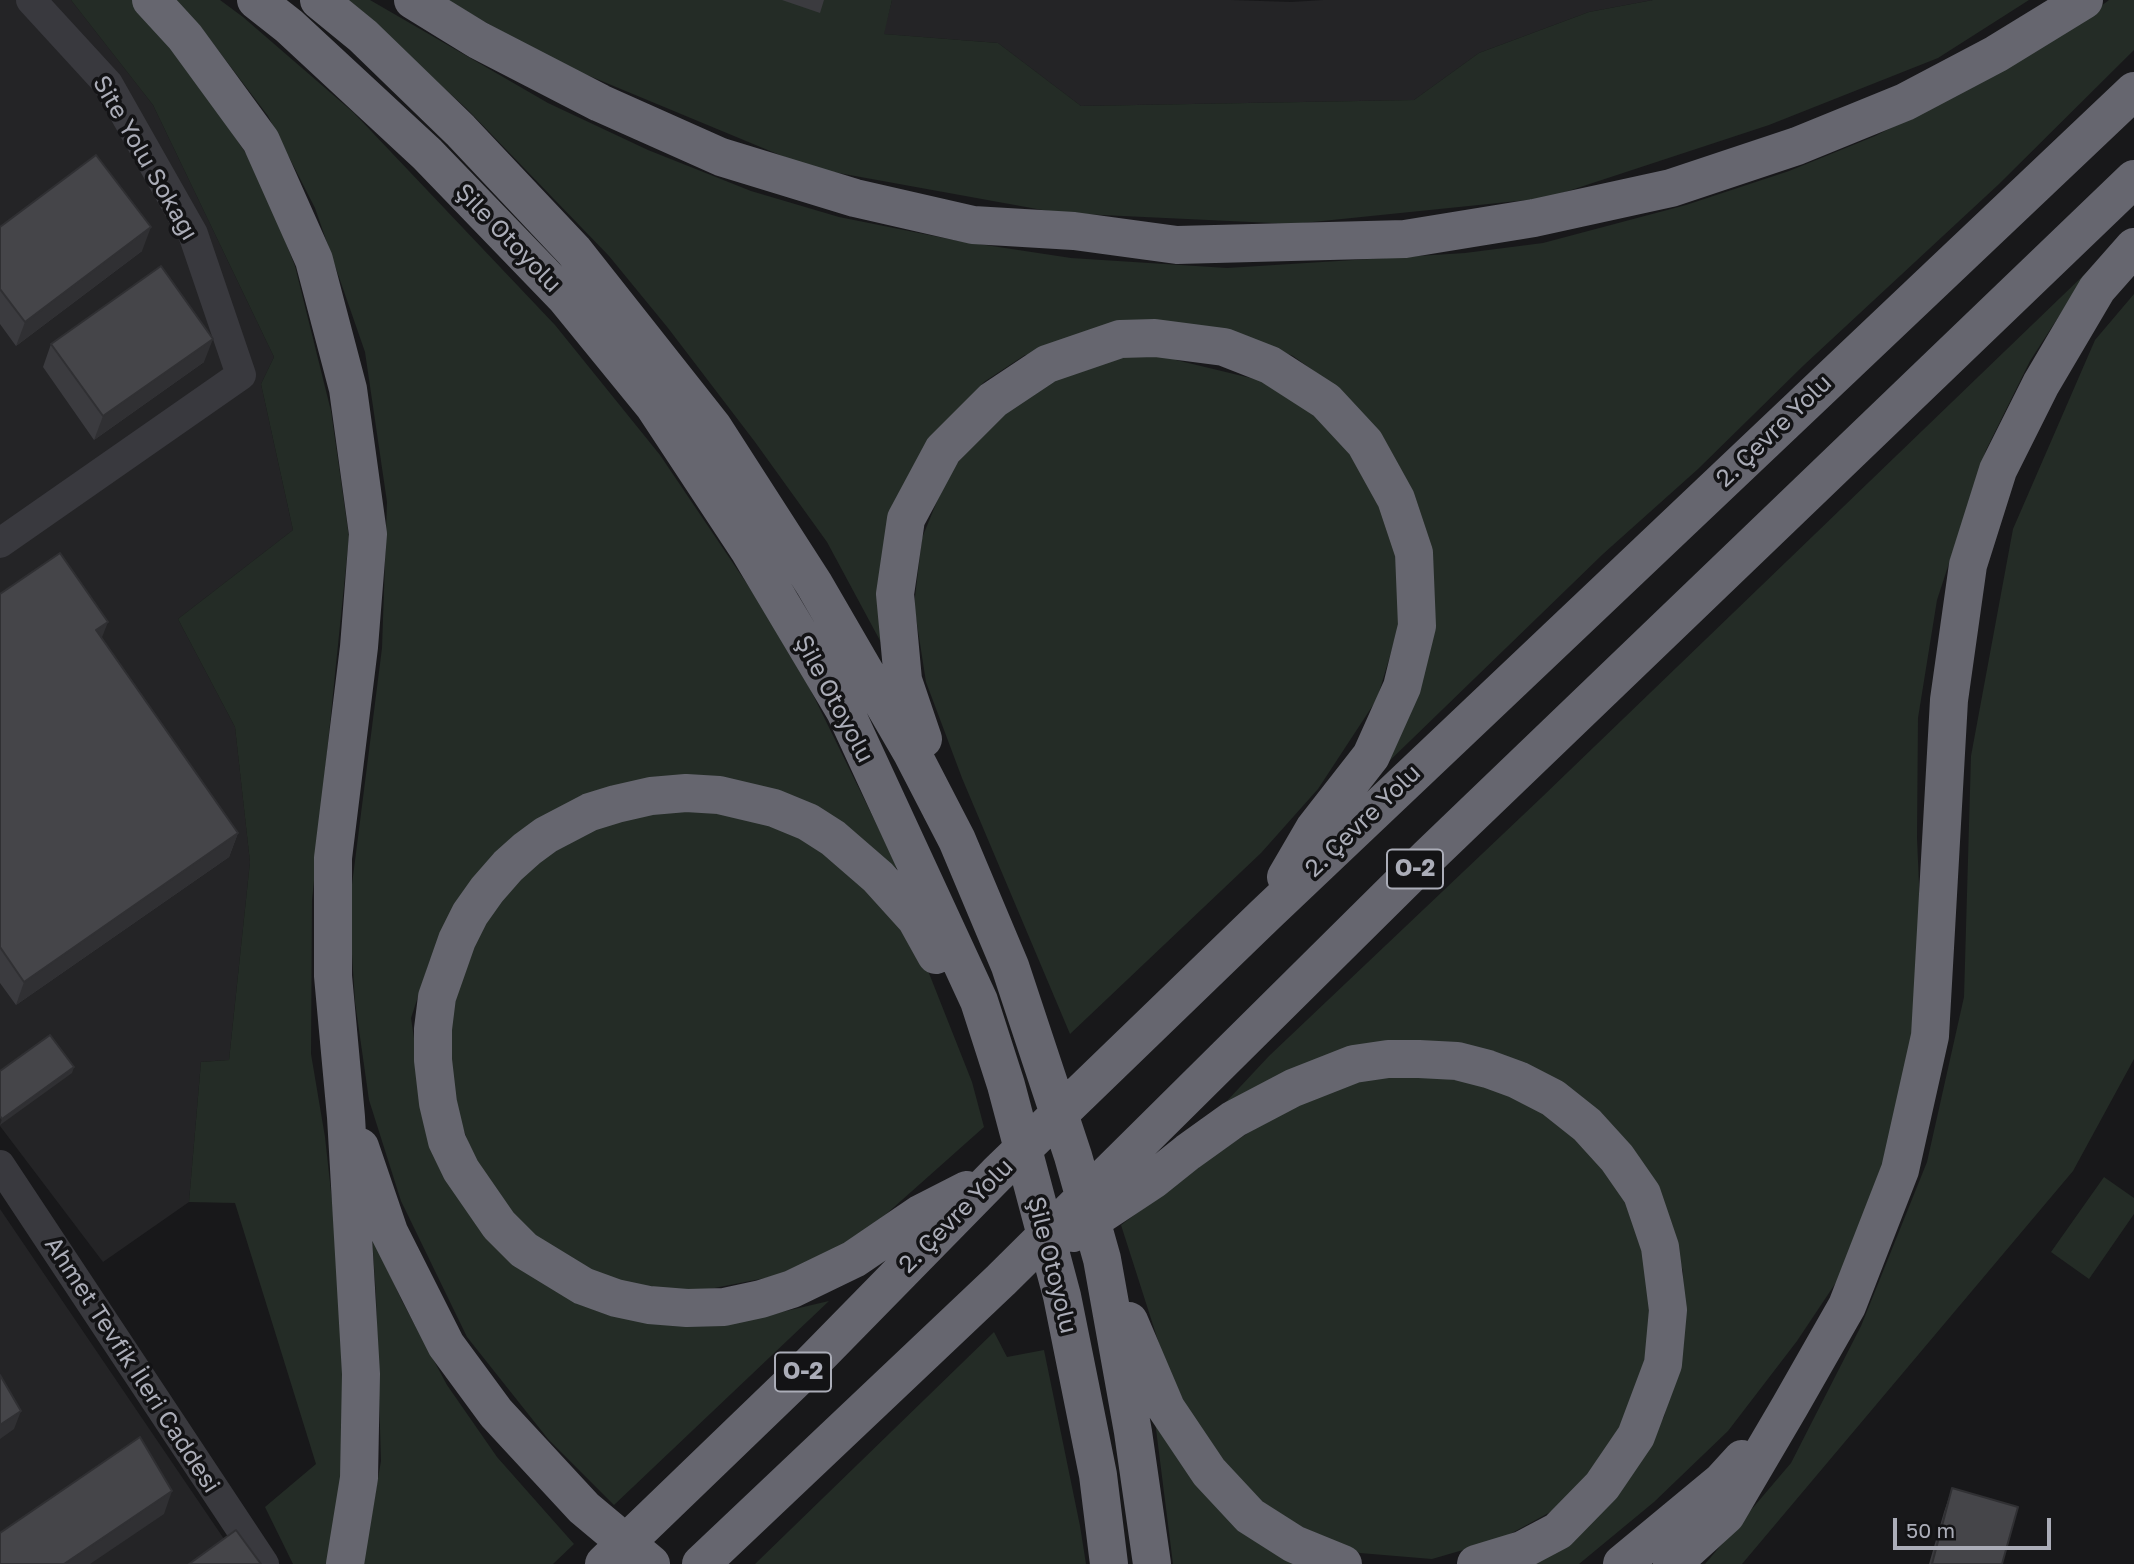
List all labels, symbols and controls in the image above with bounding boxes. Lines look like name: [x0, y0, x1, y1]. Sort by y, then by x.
street label: Site Yolu Sokağı: [86, 71, 204, 245]
street label: Şile Otoyolu: [449, 178, 567, 298]
street label: 2. Çevre Yolu: [1710, 369, 1838, 493]
street label: Şile Otoyolu: [788, 630, 880, 768]
street label: 2. Çevre Yolu: [1299, 759, 1427, 883]
road number: O-2: [1387, 849, 1443, 888]
street label: 2. Çevre Yolu: [893, 1153, 1019, 1279]
street label: Şile Otoyolu: [1021, 1194, 1083, 1336]
street label: Ahmet Tevfik İleri Caddesi: [38, 1232, 226, 1498]
road number: O-2: [775, 1352, 831, 1392]
scale bar: [1896, 1504, 2054, 1548]
text: 50 m: [1906, 1517, 1955, 1543]

